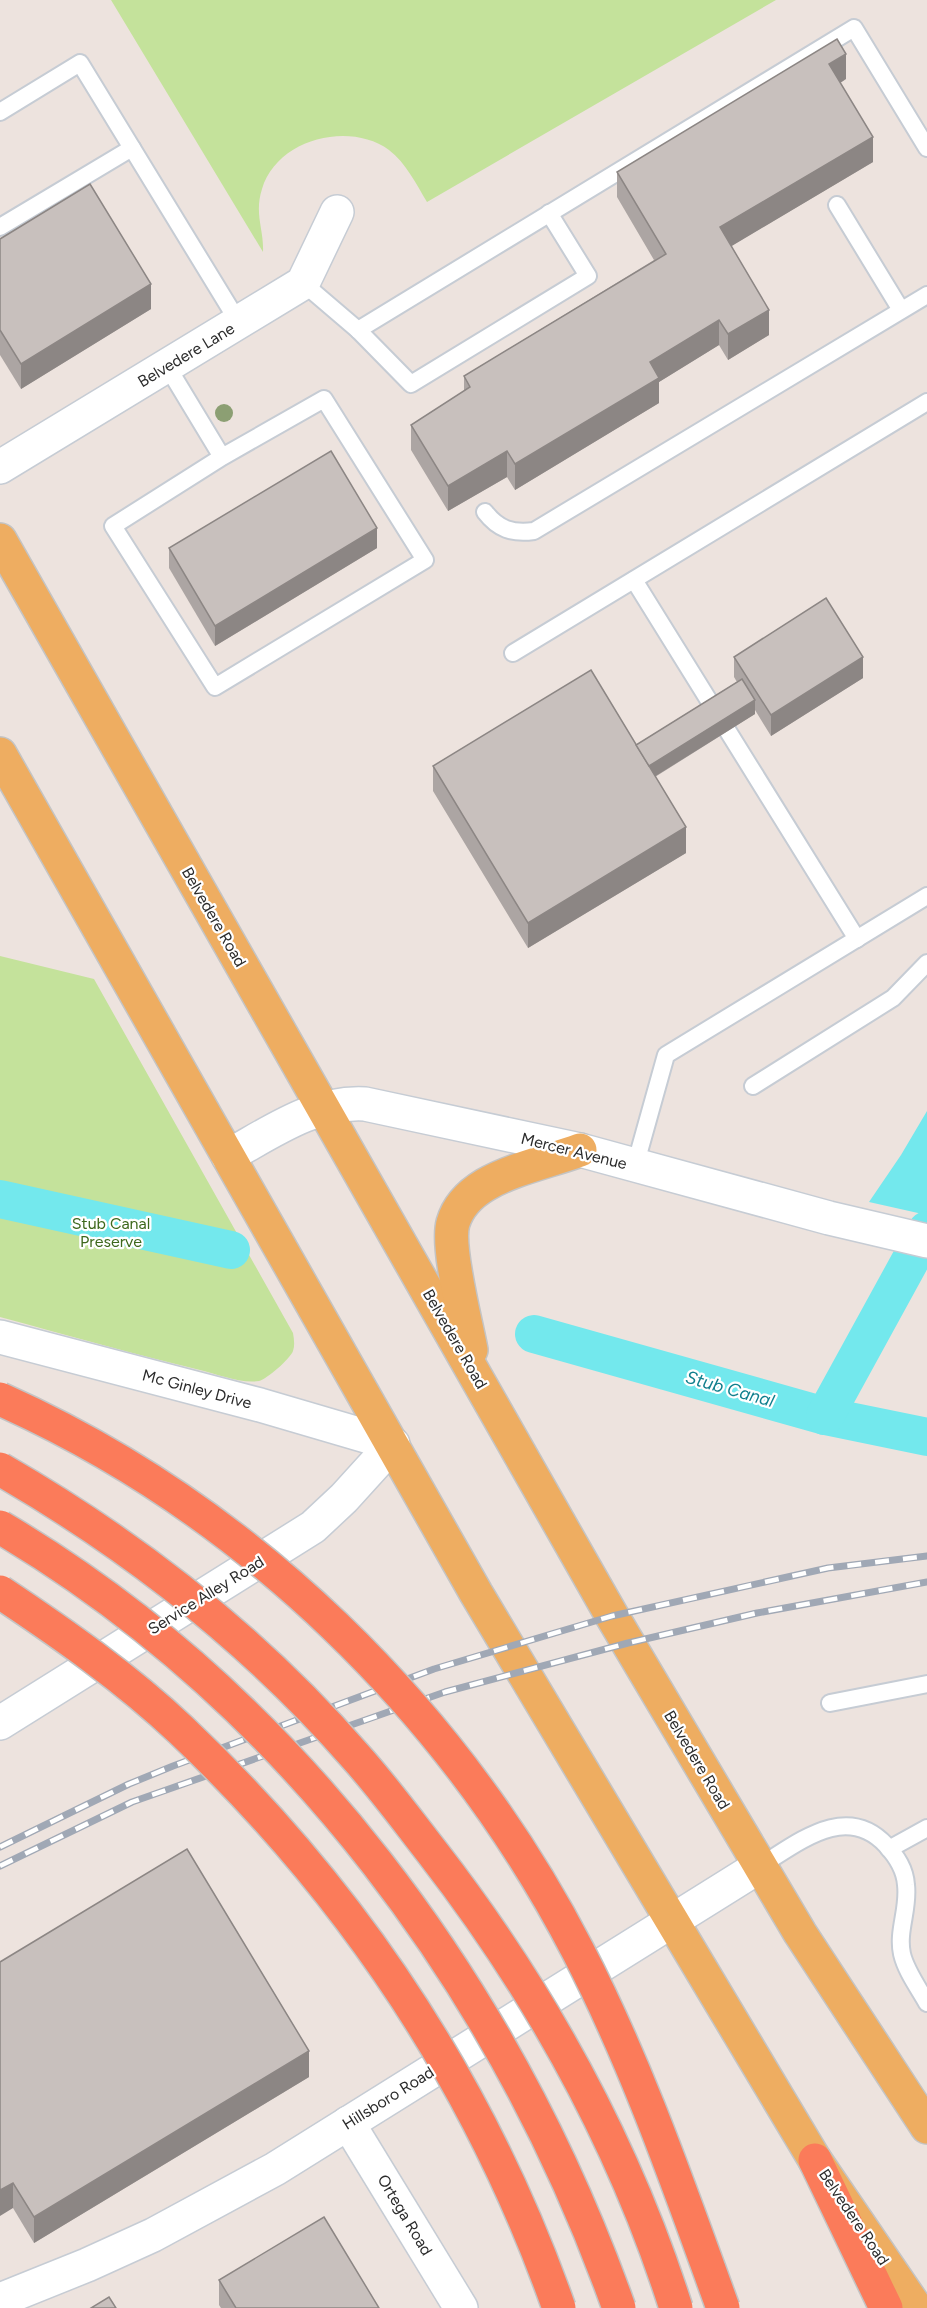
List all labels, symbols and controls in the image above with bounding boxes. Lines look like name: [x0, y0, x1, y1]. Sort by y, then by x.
street label: Belvedere Lane: [134, 319, 238, 391]
street label: Belvedere Road: [178, 864, 250, 970]
street label: Mercer Avenue: [519, 1129, 629, 1173]
park label: Stub Canal Preserve: [72, 1214, 150, 1251]
street label: Belvedere Road: [419, 1286, 491, 1392]
street label: Mc Ginley Drive: [140, 1365, 254, 1413]
water label: Stub Canal: [683, 1366, 778, 1412]
street label: Service Alley Road: [145, 1552, 267, 1638]
street label: Belvedere Road: [660, 1707, 734, 1813]
street label: Hillsboro Road: [339, 2062, 437, 2134]
street label: Belvedere Road: [815, 2165, 893, 2269]
street label: Ortega Road: [373, 2171, 437, 2259]

